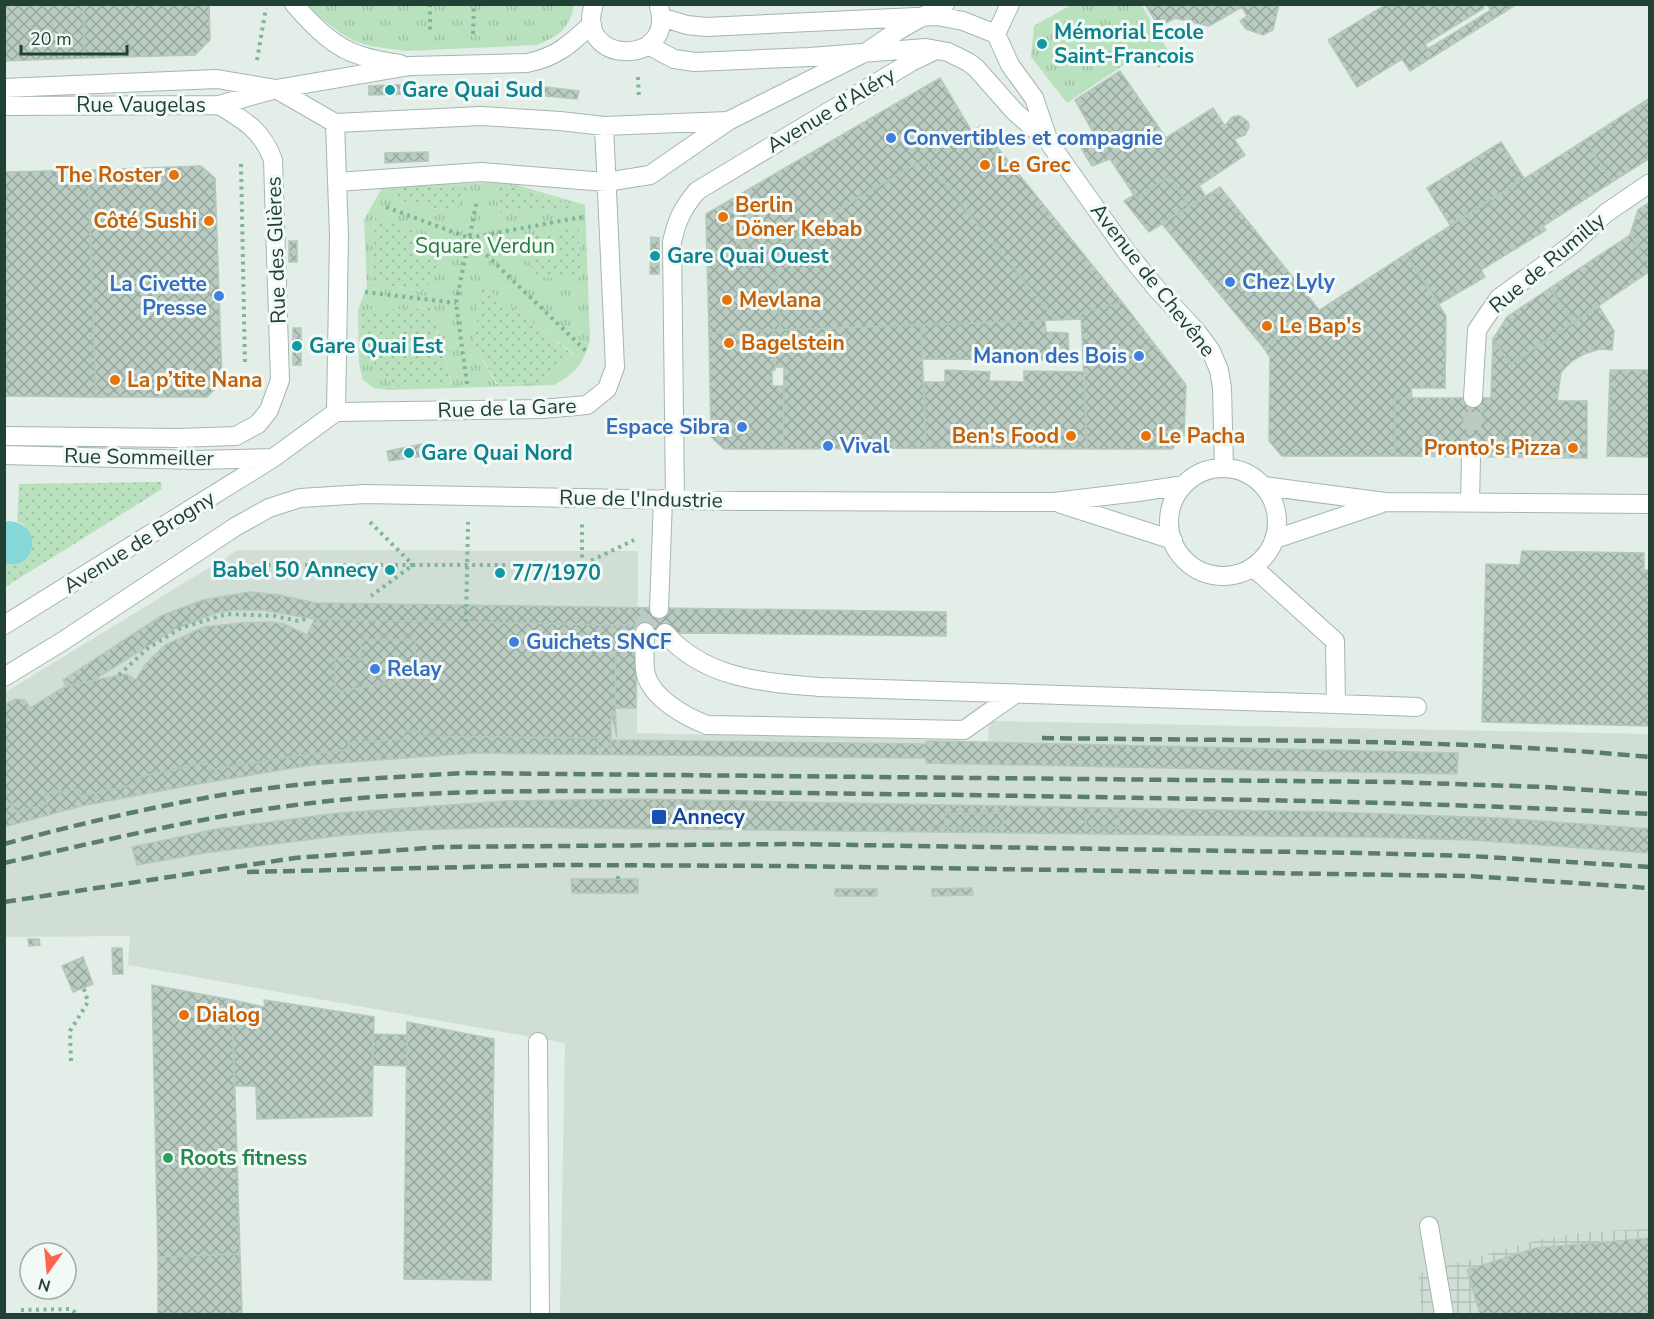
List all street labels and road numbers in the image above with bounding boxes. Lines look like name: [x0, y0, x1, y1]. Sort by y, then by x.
street label: Avenue d'Aléry: [762, 60, 901, 159]
street label: Rue Vaugelas: [76, 91, 206, 119]
street label: Rue des Glières: [259, 176, 293, 324]
street label: Avenue de Chevêne: [1084, 197, 1222, 363]
street label: Rue de Rumilly: [1483, 206, 1611, 320]
street label: Rue de la Gare: [437, 392, 577, 424]
street label: Rue Sommeiller: [64, 442, 215, 472]
street label: Avenue de Brogny: [58, 484, 220, 600]
street label: Rue de l'Industrie: [559, 484, 723, 514]

